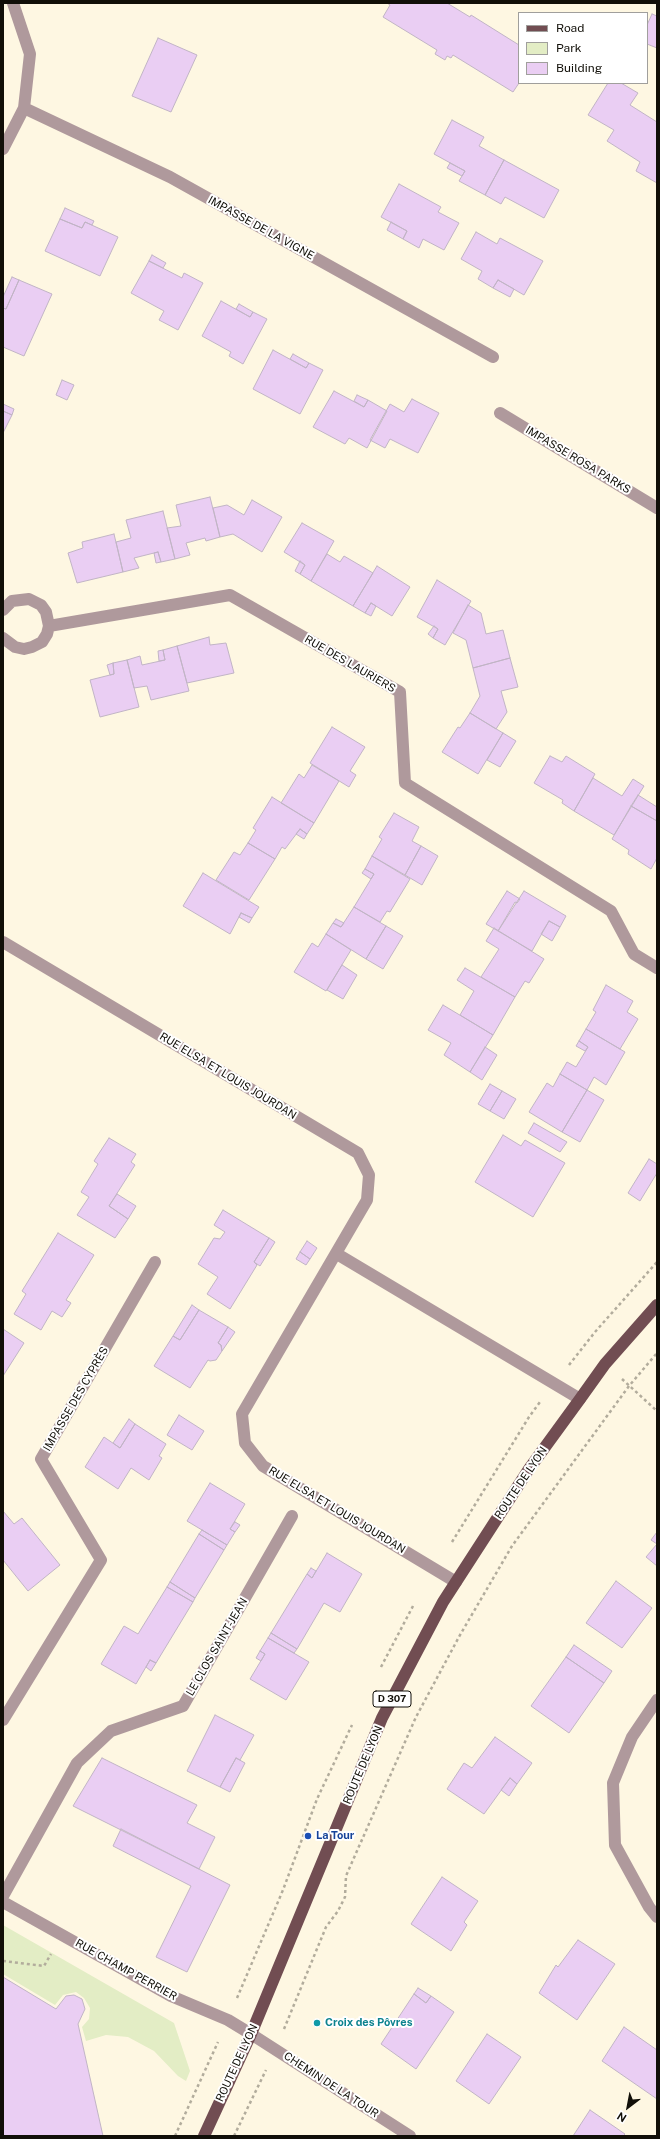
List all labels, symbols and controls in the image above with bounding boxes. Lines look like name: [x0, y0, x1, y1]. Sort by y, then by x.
legend: [518, 12, 648, 84]
text: Road: [556, 21, 584, 35]
text: Park: [556, 41, 582, 55]
text: Building: [556, 61, 602, 75]
street label: IMPASSE DE LA VIGNE: [206, 193, 316, 263]
street label: IMPASSE ROSA PARKS: [523, 423, 633, 497]
street label: RUE DES LAURIERS: [302, 633, 398, 695]
street label: RUE ELSA ET LOUIS JOURDAN: [157, 1030, 299, 1122]
street label: IMPASSE DES CYPRÈS: [41, 1344, 111, 1454]
street label: ROUTE DE LYON: [492, 1444, 550, 1522]
street label: RUE ELSA ET LOUIS JOURDAN: [266, 1464, 408, 1556]
street label: LE CLOS SAINT-JEAN: [184, 1596, 250, 1698]
road number: D 307: [373, 1691, 411, 1707]
street label: ROUTE DE LYON: [340, 1724, 386, 1806]
place label: La Tour: [316, 1829, 354, 1843]
marker: La Tour: [303, 1831, 313, 1841]
street label: RUE CHAMP PERRIER: [73, 1937, 179, 2003]
place label: Croix des Pôvres: [325, 2016, 412, 2030]
marker: Croix des Pôvres: [312, 2018, 322, 2028]
street label: ROUTE DE LYON: [213, 2022, 261, 2104]
street label: CHEMIN DE LA TOUR: [281, 2049, 381, 2121]
north arrow: [608, 2087, 648, 2127]
text: N: [615, 2110, 628, 2125]

